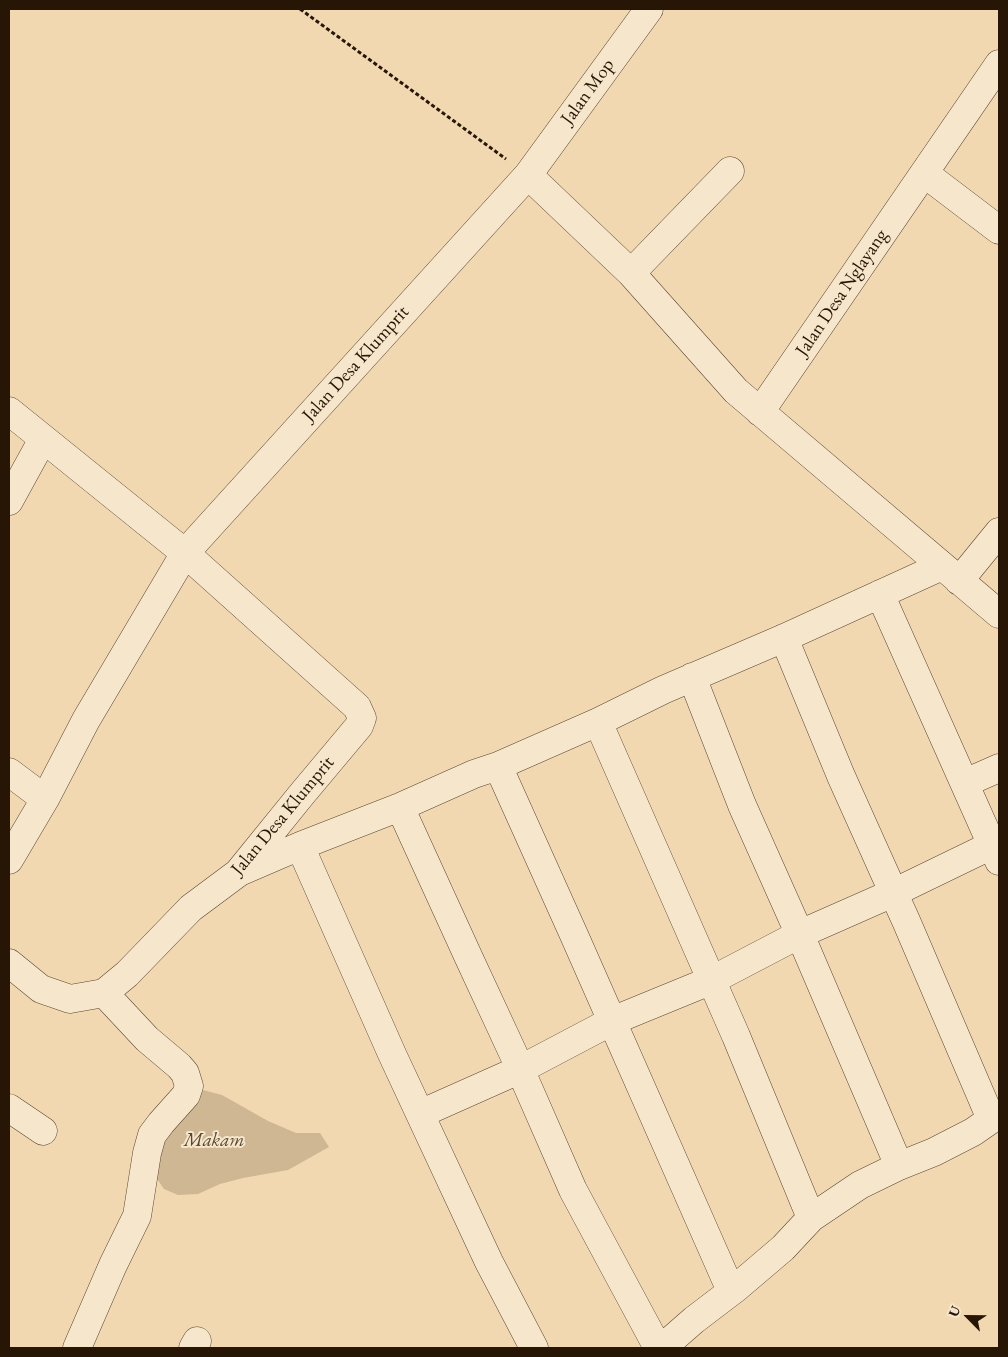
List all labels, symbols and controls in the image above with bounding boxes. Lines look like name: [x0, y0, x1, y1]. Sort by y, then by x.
street label: Jalan Mop: [556, 55, 620, 129]
street label: Jalan Desa Nglayang: [791, 225, 893, 361]
street label: Jalan Desa Klumprit: [298, 301, 414, 427]
street label: Jalan Desa Klumprit: [227, 752, 339, 880]
park label: Makam: [184, 1130, 244, 1152]
north arrow: [943, 1292, 993, 1342]
text: U: [944, 1303, 965, 1319]

